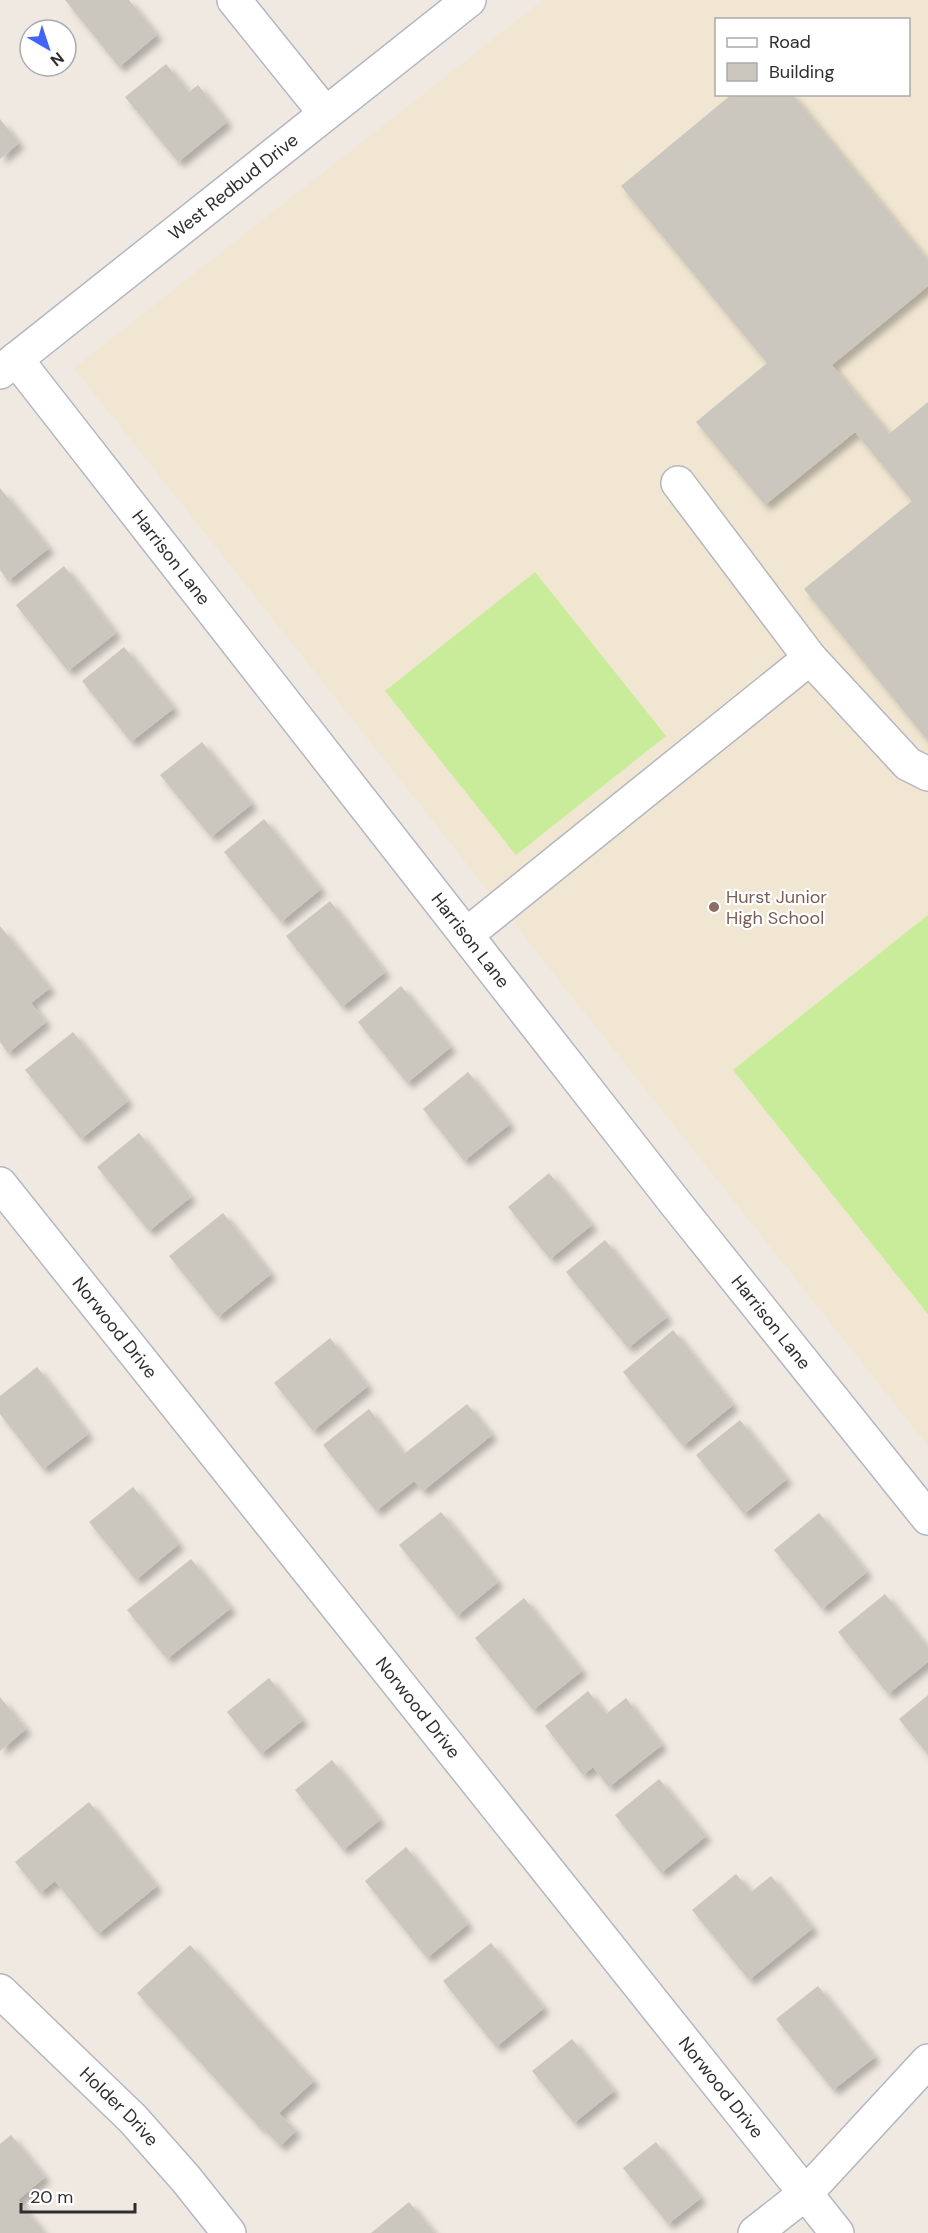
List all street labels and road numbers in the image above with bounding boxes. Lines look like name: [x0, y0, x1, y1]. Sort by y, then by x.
street label: West Redbud Drive: [164, 128, 303, 246]
street label: Harrison Lane: [126, 505, 216, 610]
street label: Harrison Lane: [426, 888, 515, 993]
street label: Harrison Lane: [726, 1270, 816, 1374]
street label: Norwood Drive: [67, 1272, 163, 1384]
street label: Norwood Drive: [370, 1652, 466, 1763]
street label: Norwood Drive: [673, 2032, 769, 2143]
street label: Holder Drive: [74, 2062, 164, 2151]

